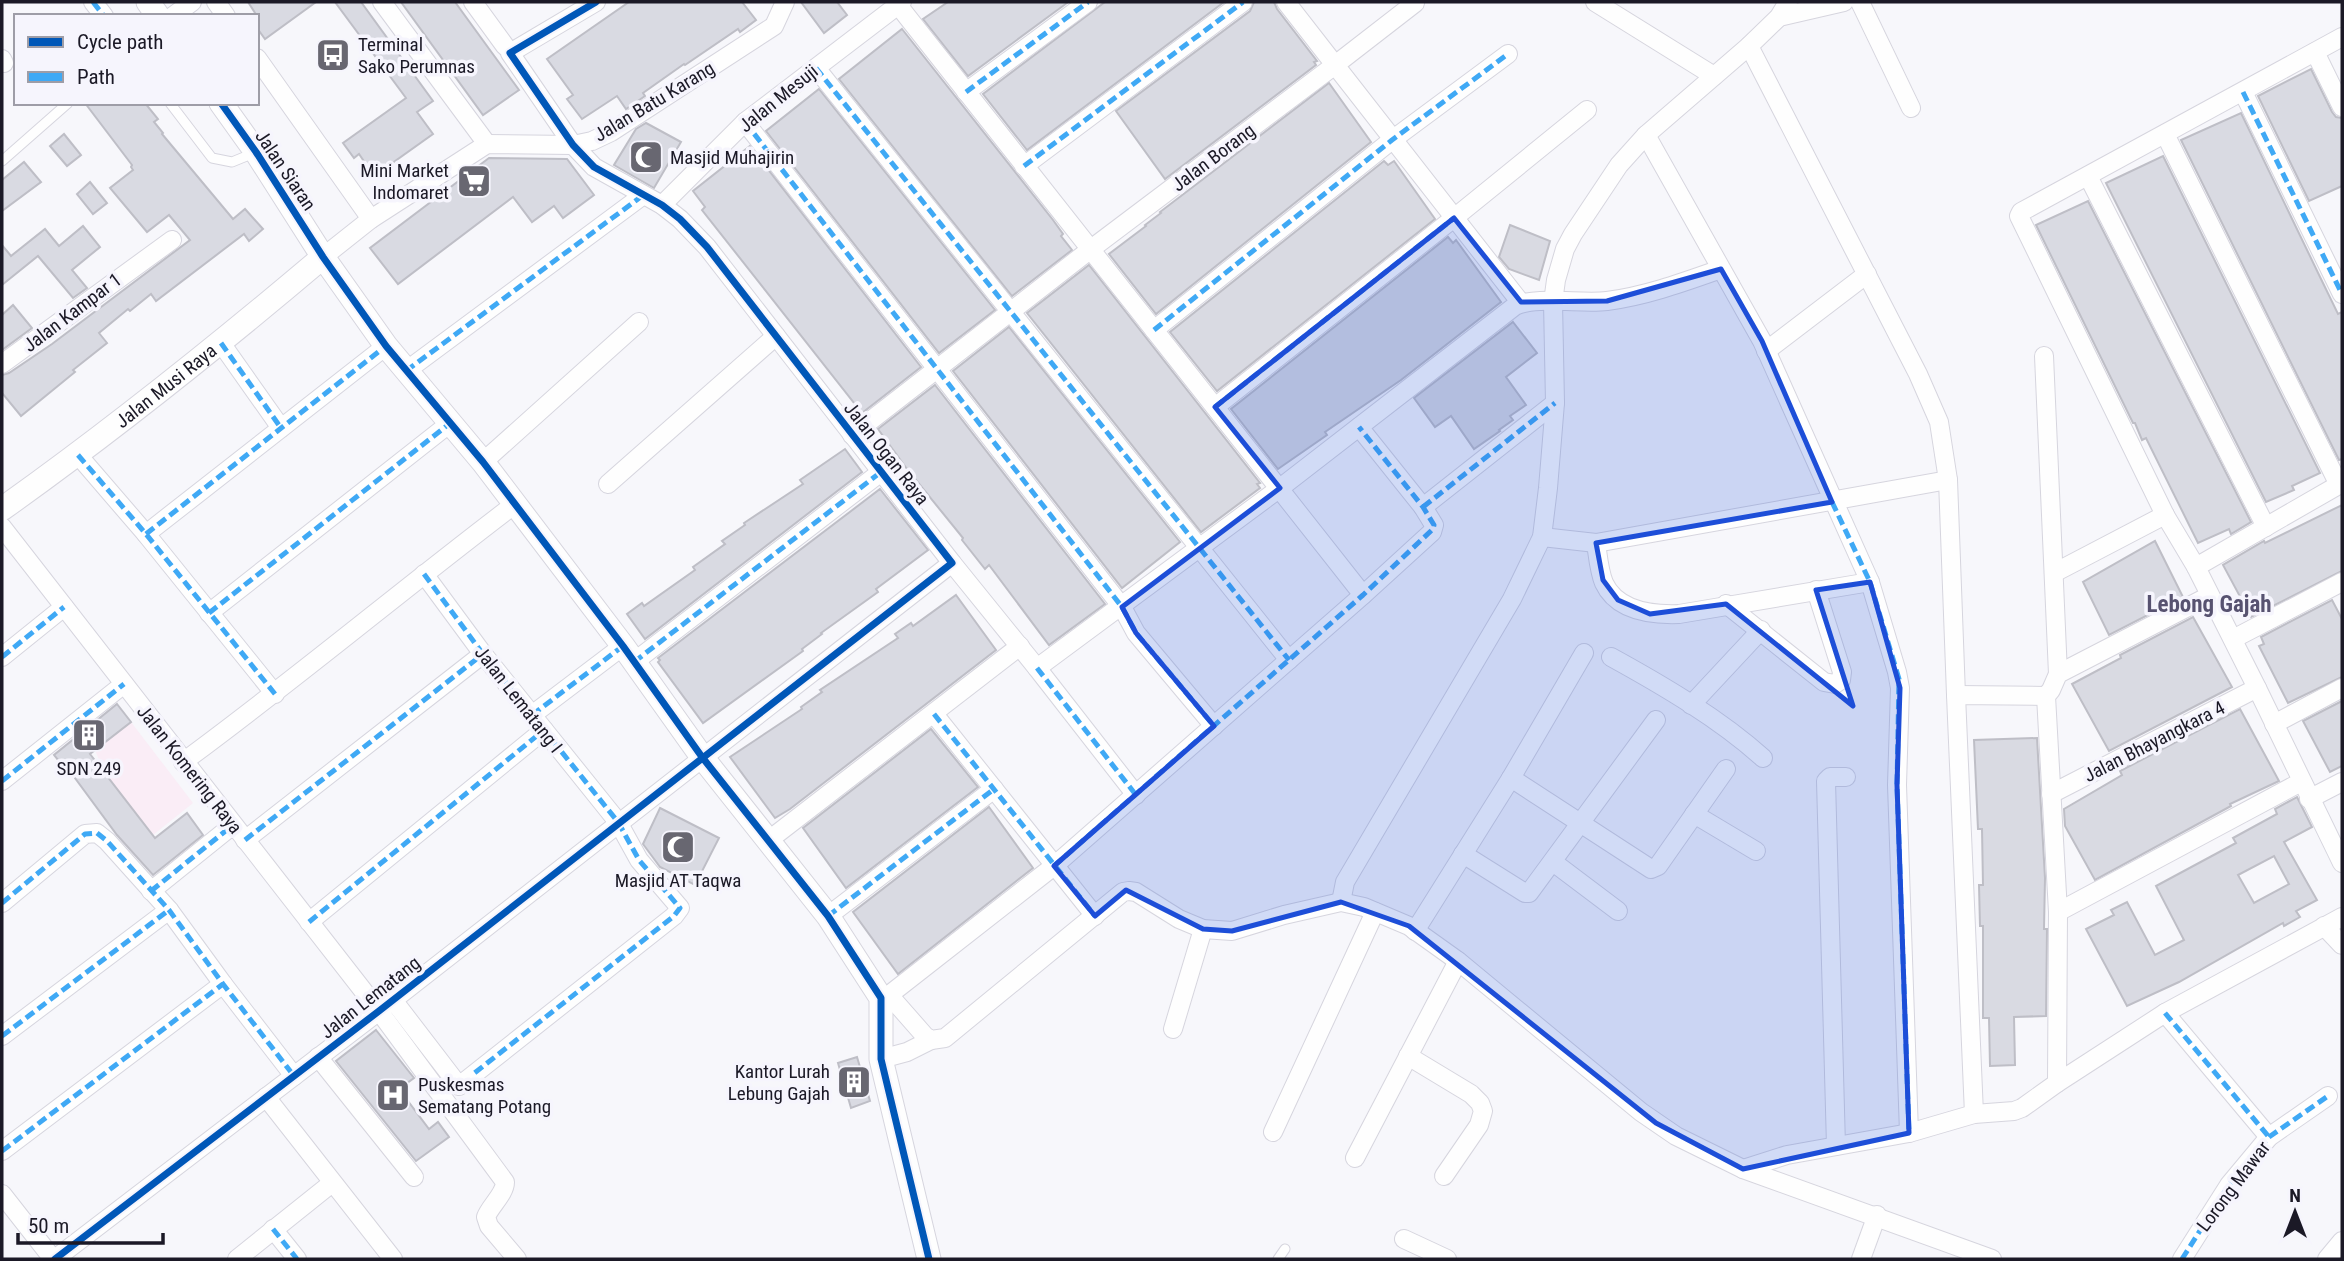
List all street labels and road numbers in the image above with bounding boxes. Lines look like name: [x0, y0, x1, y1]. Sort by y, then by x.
street label: Jalan Batu Karang: [590, 56, 719, 146]
street label: Jalan Mesuji: [734, 60, 822, 137]
street label: Jalan Borang: [1167, 119, 1259, 196]
street label: Jalan Siaran: [250, 126, 321, 215]
street label: Jalan Kampar 1: [19, 268, 126, 357]
street label: Jalan Musi Raya: [111, 339, 221, 433]
street label: Jalan Ogan Raya: [839, 397, 934, 510]
street label: Jalan Lematang I: [470, 641, 567, 757]
street label: Jalan Bhayangkara 4: [2080, 696, 2229, 787]
street label: Jalan Komering Raya: [132, 700, 247, 838]
street label: Jalan Lematang: [316, 951, 425, 1043]
street label: Lorong Mawar: [2192, 1136, 2275, 1236]

